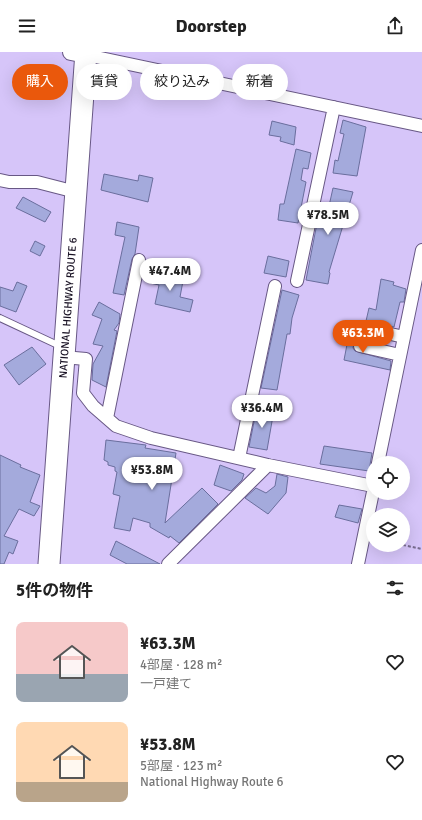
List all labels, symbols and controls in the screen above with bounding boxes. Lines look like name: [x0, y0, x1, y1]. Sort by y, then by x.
icon: menu: [16, 15, 38, 37]
text: Doorstep: [175, 15, 247, 37]
icon: share: [384, 15, 406, 37]
chip: 購入: [12, 64, 68, 100]
chip: 賃貸: [76, 64, 132, 100]
chip: 絞り込み: [140, 64, 224, 100]
chip: 新着: [232, 64, 288, 100]
pin: ¥78.5M: [295, 202, 361, 236]
text: ¥78.5M: [307, 207, 349, 223]
street label: NATIONAL HIGHWAY ROUTE 6: [56, 237, 80, 379]
pin: ¥47.4M: [137, 258, 203, 292]
text: ¥47.4M: [149, 263, 191, 279]
pin: ¥63.3M: [330, 320, 396, 354]
text: ¥63.3M: [342, 325, 384, 341]
pin: ¥36.4M: [229, 395, 295, 429]
text: ¥36.4M: [241, 400, 283, 416]
map controls: [366, 456, 410, 552]
button: locate: [366, 456, 410, 500]
pin: ¥53.8M: [119, 457, 185, 491]
text: ¥53.8M: [131, 462, 173, 478]
button: layers: [366, 508, 410, 552]
icon: filters: [384, 577, 406, 599]
text: 5件の物件: [16, 580, 93, 601]
text: ¥63.3M: [140, 633, 196, 654]
icon: home: [48, 638, 96, 686]
icon: heart: [384, 651, 406, 673]
text: 4部屋 · 128 m²: [140, 657, 222, 673]
text: 一戸建て: [140, 676, 192, 692]
text: ¥53.8M: [140, 734, 196, 755]
icon: home: [48, 738, 96, 786]
icon: heart: [384, 751, 406, 773]
text: 5部屋 · 123 m²: [140, 758, 222, 774]
text: National Highway Route 6: [140, 774, 284, 790]

